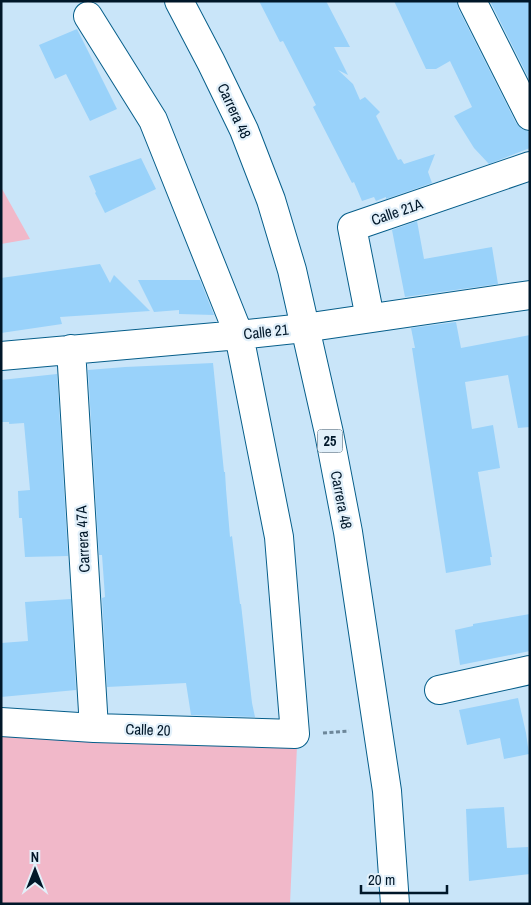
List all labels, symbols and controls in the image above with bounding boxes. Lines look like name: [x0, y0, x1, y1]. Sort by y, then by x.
street label: Carrera 48: [213, 80, 256, 142]
street label: Calle 21A: [368, 193, 426, 230]
street label: Calle 21: [242, 319, 290, 344]
road number: 25: [318, 430, 342, 452]
street label: Carrera 48: [326, 469, 357, 531]
street label: Carrera 47A: [70, 504, 95, 573]
street label: Calle 20: [125, 718, 171, 741]
north arrow: [10, 845, 60, 895]
text: N: [31, 848, 39, 866]
scale bar: [361, 862, 447, 894]
text: 20 m: [368, 869, 395, 890]

